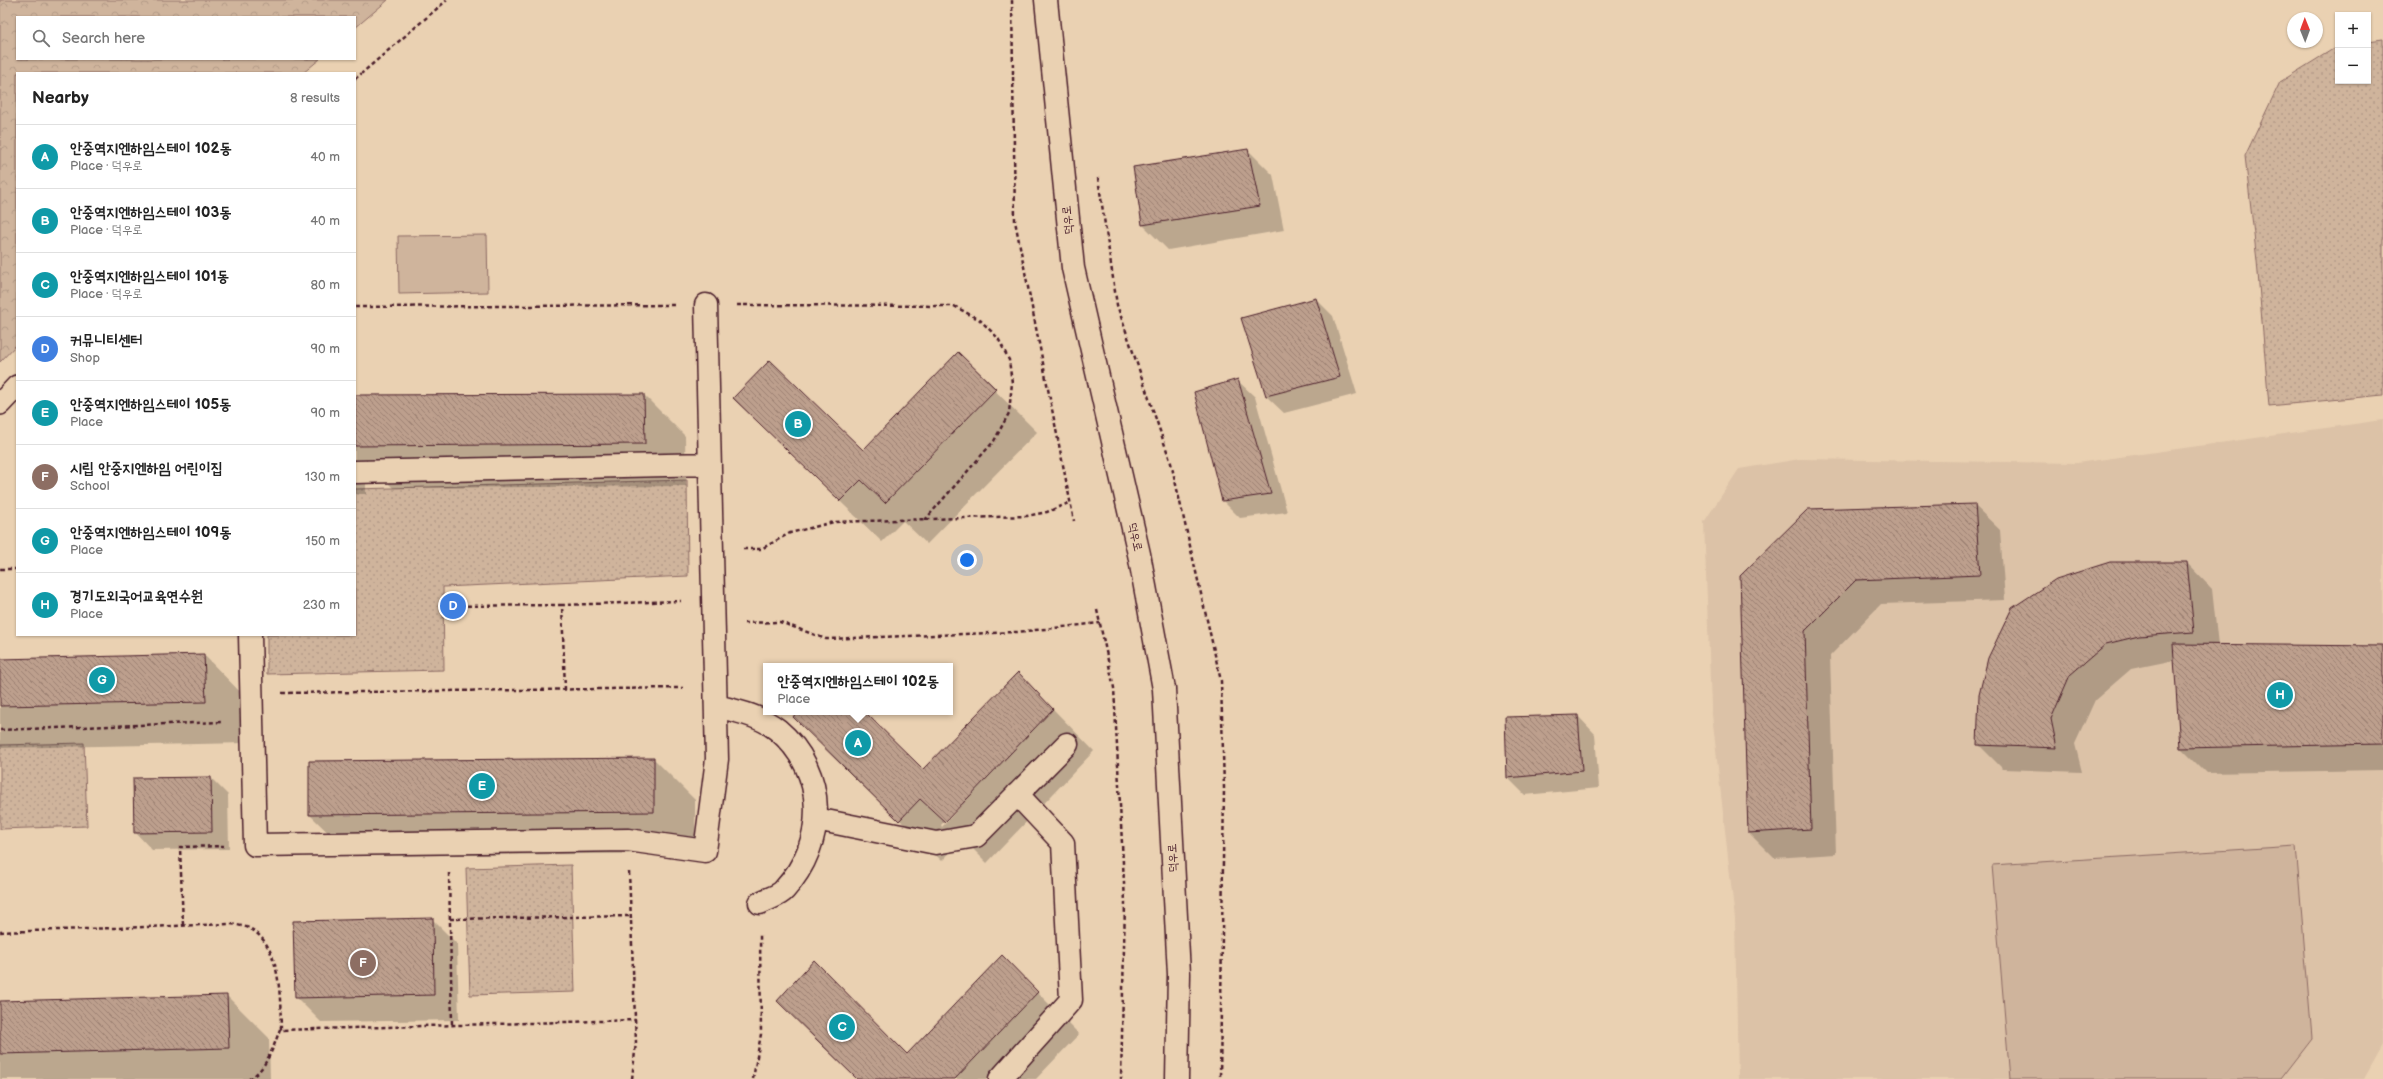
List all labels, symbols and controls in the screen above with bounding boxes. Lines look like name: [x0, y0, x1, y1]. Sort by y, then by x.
north arrow: [2287, 12, 2323, 48]
map controls: [2335, 12, 2371, 84]
button: +: [2335, 12, 2371, 48]
search box: [16, 16, 356, 60]
icon: search: [30, 27, 52, 49]
text: Search here: [62, 29, 145, 48]
button: −: [2335, 48, 2371, 84]
text: Nearby: [32, 88, 89, 108]
text: 8 results: [290, 90, 340, 106]
text: 안중역지엔하임스테이 102동: [70, 139, 231, 158]
text: A: [41, 149, 49, 165]
text: 40 m: [310, 149, 340, 165]
text: Place · 덕우로: [70, 158, 143, 174]
text: 안중역지엔하임스테이 103동: [70, 203, 231, 222]
street label: 덕우로: [1059, 205, 1077, 235]
text: B: [40, 213, 50, 229]
text: 40 m: [310, 213, 340, 229]
text: Place · 덕우로: [70, 222, 143, 238]
text: 안중역지엔하임스테이 101동: [70, 267, 229, 286]
text: C: [40, 277, 50, 293]
text: 80 m: [311, 277, 340, 293]
text: Place · 덕우로: [70, 286, 143, 302]
text: 커뮤니티센터: [70, 331, 142, 350]
text: D: [40, 341, 50, 357]
text: 90 m: [311, 341, 340, 357]
text: Shop: [70, 350, 100, 366]
text: 안중역지엔하임스테이 105동: [70, 395, 231, 414]
text: E: [41, 405, 49, 421]
text: 90 m: [311, 405, 340, 421]
pin: B: [785, 409, 811, 439]
text: Place: [70, 414, 103, 430]
text: 시립 안중지엔하임 어린이집: [70, 459, 223, 478]
text: F: [41, 469, 49, 485]
text: 130 m: [305, 469, 340, 485]
text: School: [70, 478, 110, 494]
street label: 덕우로: [1124, 521, 1146, 553]
text: 안중역지엔하임스테이 109동: [70, 523, 231, 542]
text: G: [40, 533, 50, 549]
text: 150 m: [306, 533, 340, 549]
text: Place: [70, 542, 103, 558]
your location: [957, 550, 977, 570]
text: 경기도외국어교육연수원: [70, 587, 203, 606]
pin: D: [440, 591, 466, 621]
text: H: [40, 597, 50, 613]
text: 230 m: [303, 597, 340, 613]
text: Place: [70, 606, 103, 622]
popup: [763, 663, 953, 715]
pin: G: [89, 665, 115, 695]
text: 안중역지엔하임스테이 102동: [777, 672, 939, 691]
pin: H: [2267, 680, 2293, 710]
text: Place: [777, 691, 810, 707]
pin: A: [845, 728, 871, 758]
pin: E: [469, 771, 495, 801]
street label: 덕우로: [1165, 843, 1181, 873]
pin: F: [350, 948, 376, 978]
pin: C: [829, 1012, 855, 1042]

